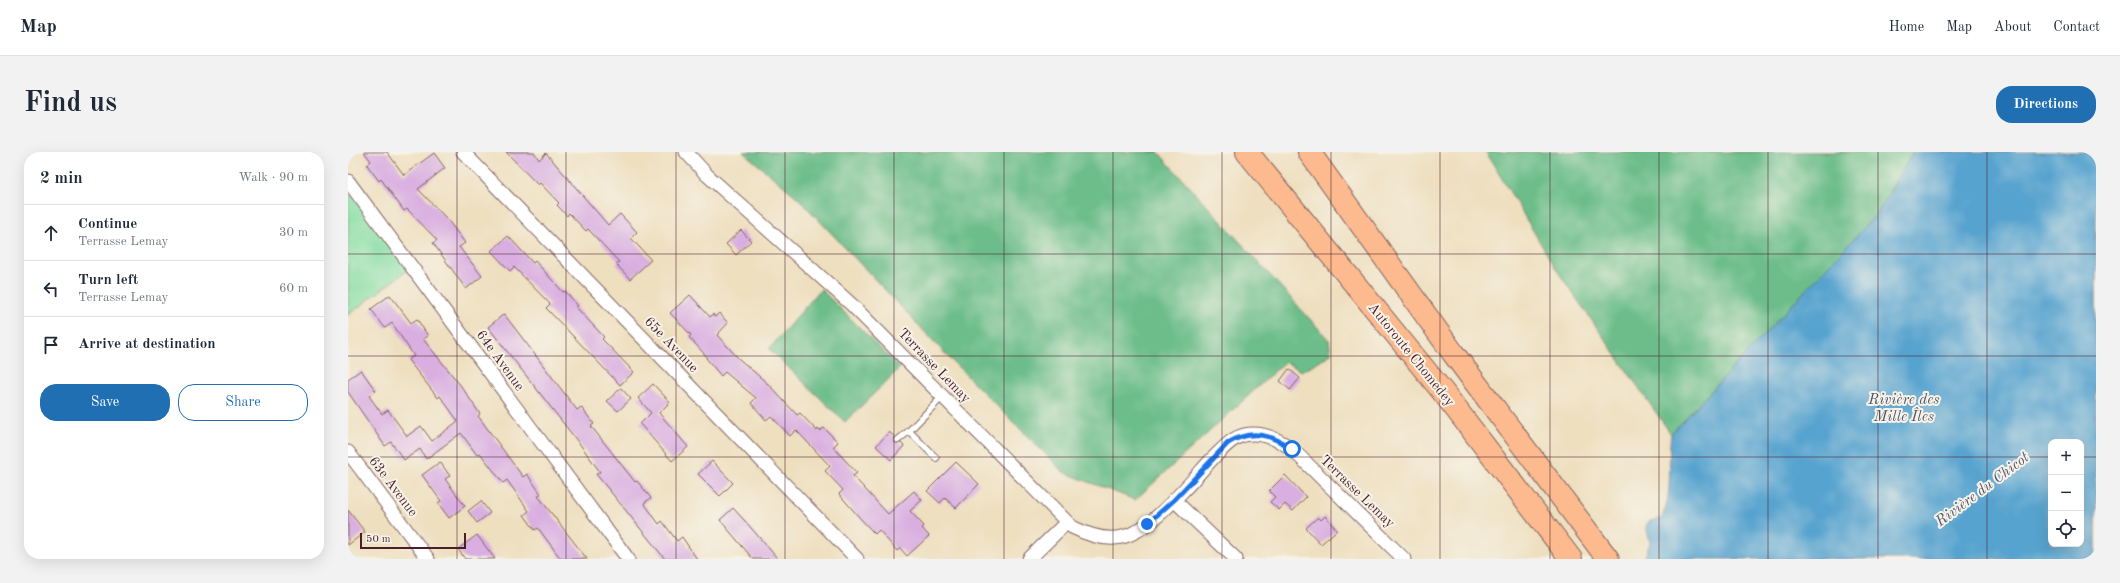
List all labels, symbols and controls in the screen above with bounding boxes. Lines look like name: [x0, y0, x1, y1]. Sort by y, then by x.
text: Map: [20, 18, 57, 37]
text: Home: [1889, 20, 1924, 34]
text: Map: [1946, 20, 1972, 34]
text: About: [1994, 20, 2031, 34]
text: Contact: [2053, 20, 2100, 34]
button: Directions: [1996, 86, 2096, 123]
text: Find us: [24, 90, 117, 118]
text: 2 min: [40, 170, 83, 187]
text: Walk · 90 m: [239, 171, 308, 184]
text: Continue: [78, 217, 137, 232]
icon: ahead: [40, 222, 62, 244]
text: 30 m: [279, 226, 308, 239]
text: Terrasse Lemay: [78, 235, 168, 248]
text: Turn left: [78, 273, 138, 288]
icon: left: [40, 278, 62, 300]
text: 60 m: [279, 282, 308, 295]
text: Terrasse Lemay: [78, 291, 168, 304]
street label: Autoroute Chomedey: [1365, 300, 1457, 409]
street label: 65e Avenue: [642, 314, 701, 375]
street label: Terrasse Lemay: [895, 326, 974, 406]
street label: 64e Avenue: [474, 328, 527, 393]
icon: arrive: [40, 334, 62, 356]
text: Arrive at destination: [78, 337, 216, 352]
button: Save: [40, 384, 170, 421]
button: Share: [178, 384, 308, 421]
water label: Rivière des Mille Îles: [1867, 393, 1940, 425]
map controls: [2048, 439, 2084, 547]
button: +: [2048, 439, 2084, 475]
route start: [1283, 440, 1301, 458]
water label: Rivière du Chicot: [1933, 450, 2032, 531]
street label: Terrasse Lemay: [1317, 453, 1398, 531]
street label: 63e Avenue: [366, 454, 420, 519]
button: −: [2048, 475, 2084, 511]
button: locate: [2048, 511, 2084, 547]
route end: [1138, 515, 1156, 533]
scale bar: [360, 531, 466, 550]
text: 50 m: [366, 534, 391, 545]

